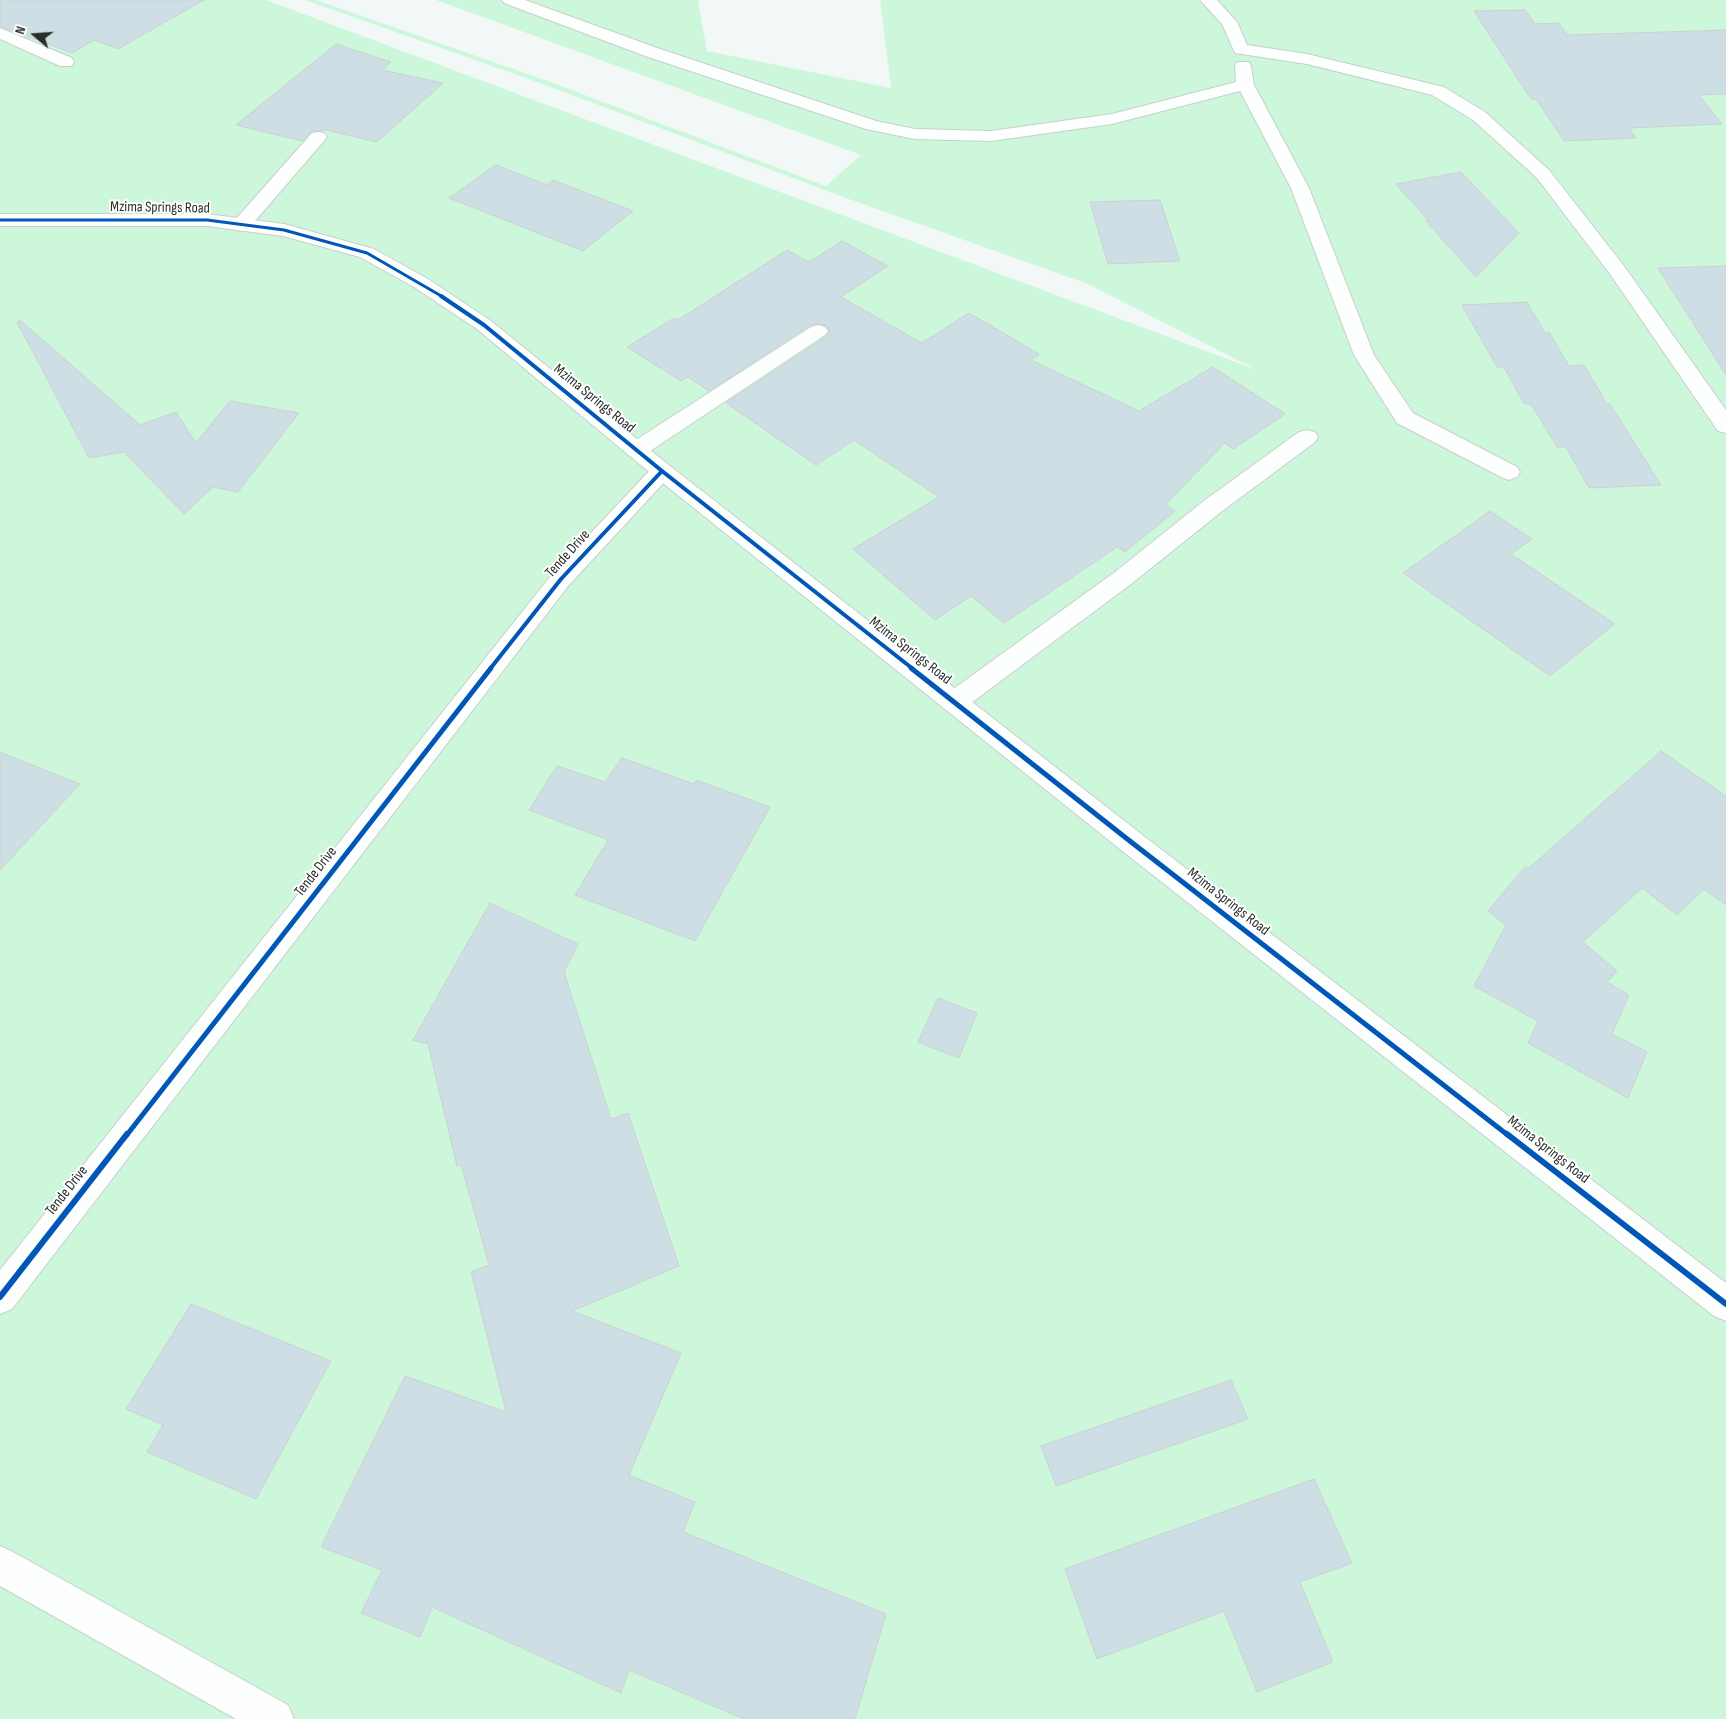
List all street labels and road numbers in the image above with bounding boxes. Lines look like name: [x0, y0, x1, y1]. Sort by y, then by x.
street label: Mzima Springs Road: [110, 198, 210, 218]
street label: Mzima Springs Road: [550, 361, 638, 437]
street label: Tende Drive: [542, 526, 594, 582]
street label: Mzima Springs Road: [865, 613, 955, 689]
street label: Tende Drive: [291, 843, 341, 901]
street label: Mzima Springs Road: [1183, 864, 1273, 940]
street label: Mzima Springs Road: [1503, 1112, 1593, 1188]
street label: Tende Drive: [42, 1162, 92, 1220]

